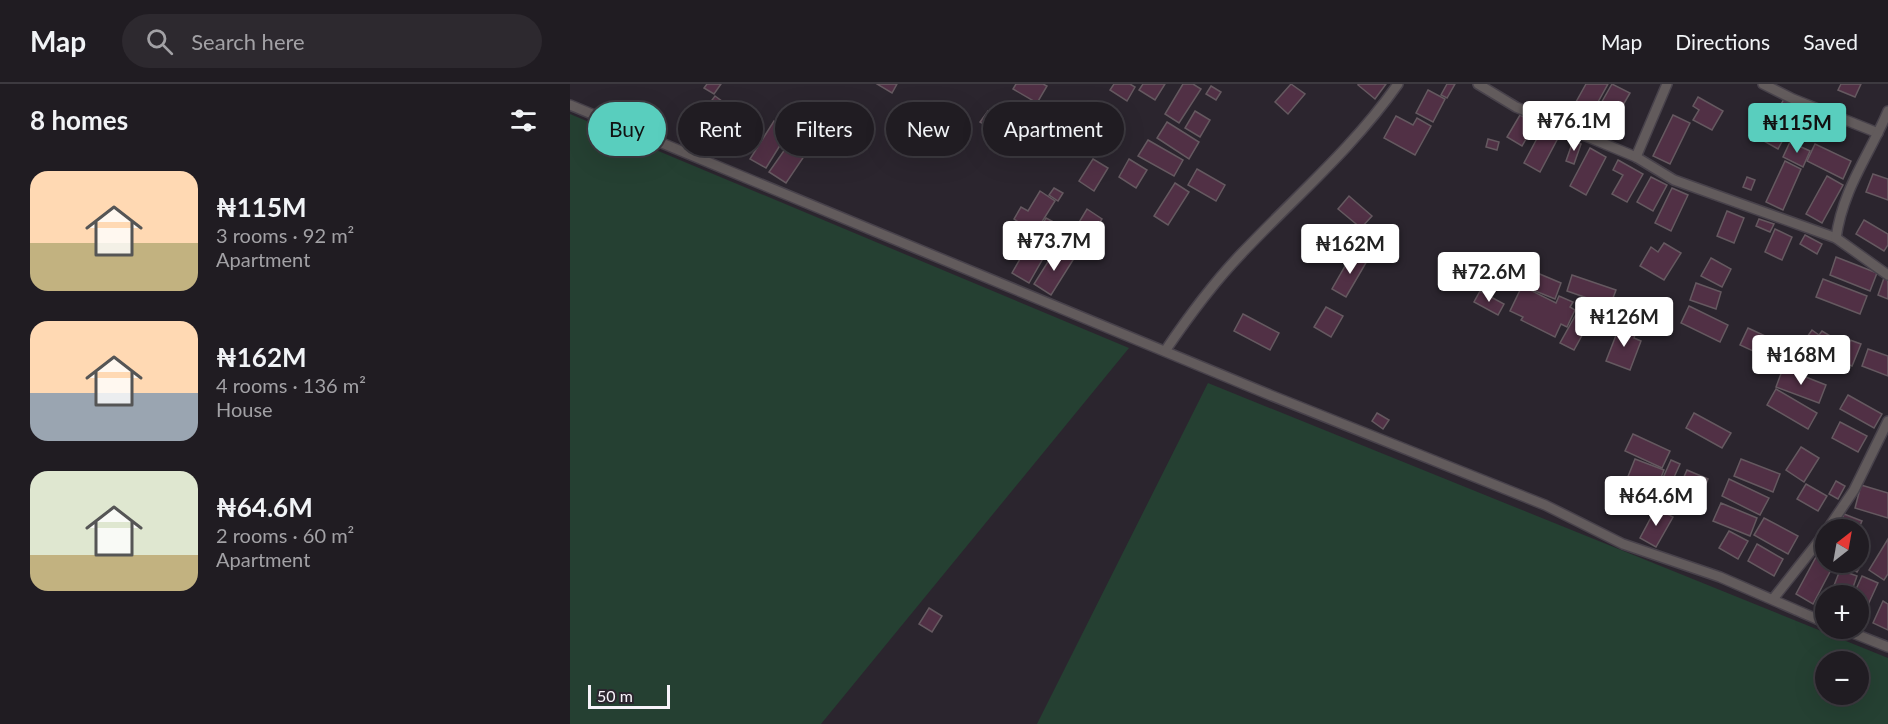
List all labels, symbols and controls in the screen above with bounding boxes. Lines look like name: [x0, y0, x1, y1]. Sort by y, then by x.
search box: [122, 14, 542, 68]
text: Map: [30, 24, 86, 58]
icon: search: [143, 25, 176, 58]
text: Search here: [191, 28, 305, 55]
text: Map: [1601, 29, 1642, 54]
text: Directions: [1675, 29, 1770, 54]
text: Saved: [1803, 29, 1858, 54]
pin: ₦76.1M: [1525, 101, 1623, 152]
chip: Buy: [588, 102, 666, 156]
chip: Rent: [678, 102, 763, 156]
chip: Filters: [775, 102, 874, 156]
chip: New: [886, 102, 971, 156]
chip: Apartment: [983, 102, 1124, 156]
pin: ₦115M: [1755, 103, 1839, 154]
text: 8 homes: [30, 104, 128, 136]
icon: filters: [507, 104, 540, 137]
text: ₦76.1M: [1537, 108, 1611, 132]
text: ₦115M: [1762, 110, 1832, 134]
text: ₦115M: [216, 191, 307, 223]
icon: home: [78, 195, 150, 267]
pin: ₦73.7M: [1005, 221, 1103, 272]
text: 3 rooms · 92 m²: [216, 223, 354, 247]
pin: ₦162M: [1308, 224, 1392, 275]
text: ₦73.7M: [1017, 228, 1091, 252]
text: ₦162M: [1315, 231, 1385, 255]
text: Apartment: [216, 247, 310, 271]
pin: ₦72.6M: [1440, 252, 1538, 303]
text: ₦72.6M: [1452, 259, 1526, 283]
pin: ₦126M: [1582, 297, 1666, 348]
text: ₦126M: [1589, 304, 1659, 328]
pin: ₦168M: [1759, 335, 1843, 386]
text: ₦162M: [216, 341, 307, 373]
text: ₦168M: [1766, 342, 1836, 366]
icon: home: [78, 345, 150, 417]
text: 4 rooms · 136 m²: [216, 373, 366, 397]
text: House: [216, 397, 273, 421]
pin: ₦64.6M: [1607, 476, 1705, 527]
text: ₦64.6M: [1619, 483, 1693, 507]
text: ₦64.6M: [216, 491, 313, 523]
icon: home: [78, 495, 150, 567]
north arrow: [1815, 519, 1869, 573]
map controls: [1815, 519, 1869, 705]
text: 2 rooms · 60 m²: [216, 523, 354, 547]
text: Apartment: [216, 547, 310, 571]
button: +: [1815, 585, 1869, 639]
button: −: [1815, 651, 1869, 705]
scale bar: [588, 682, 670, 710]
text: 50 m: [597, 686, 633, 705]

